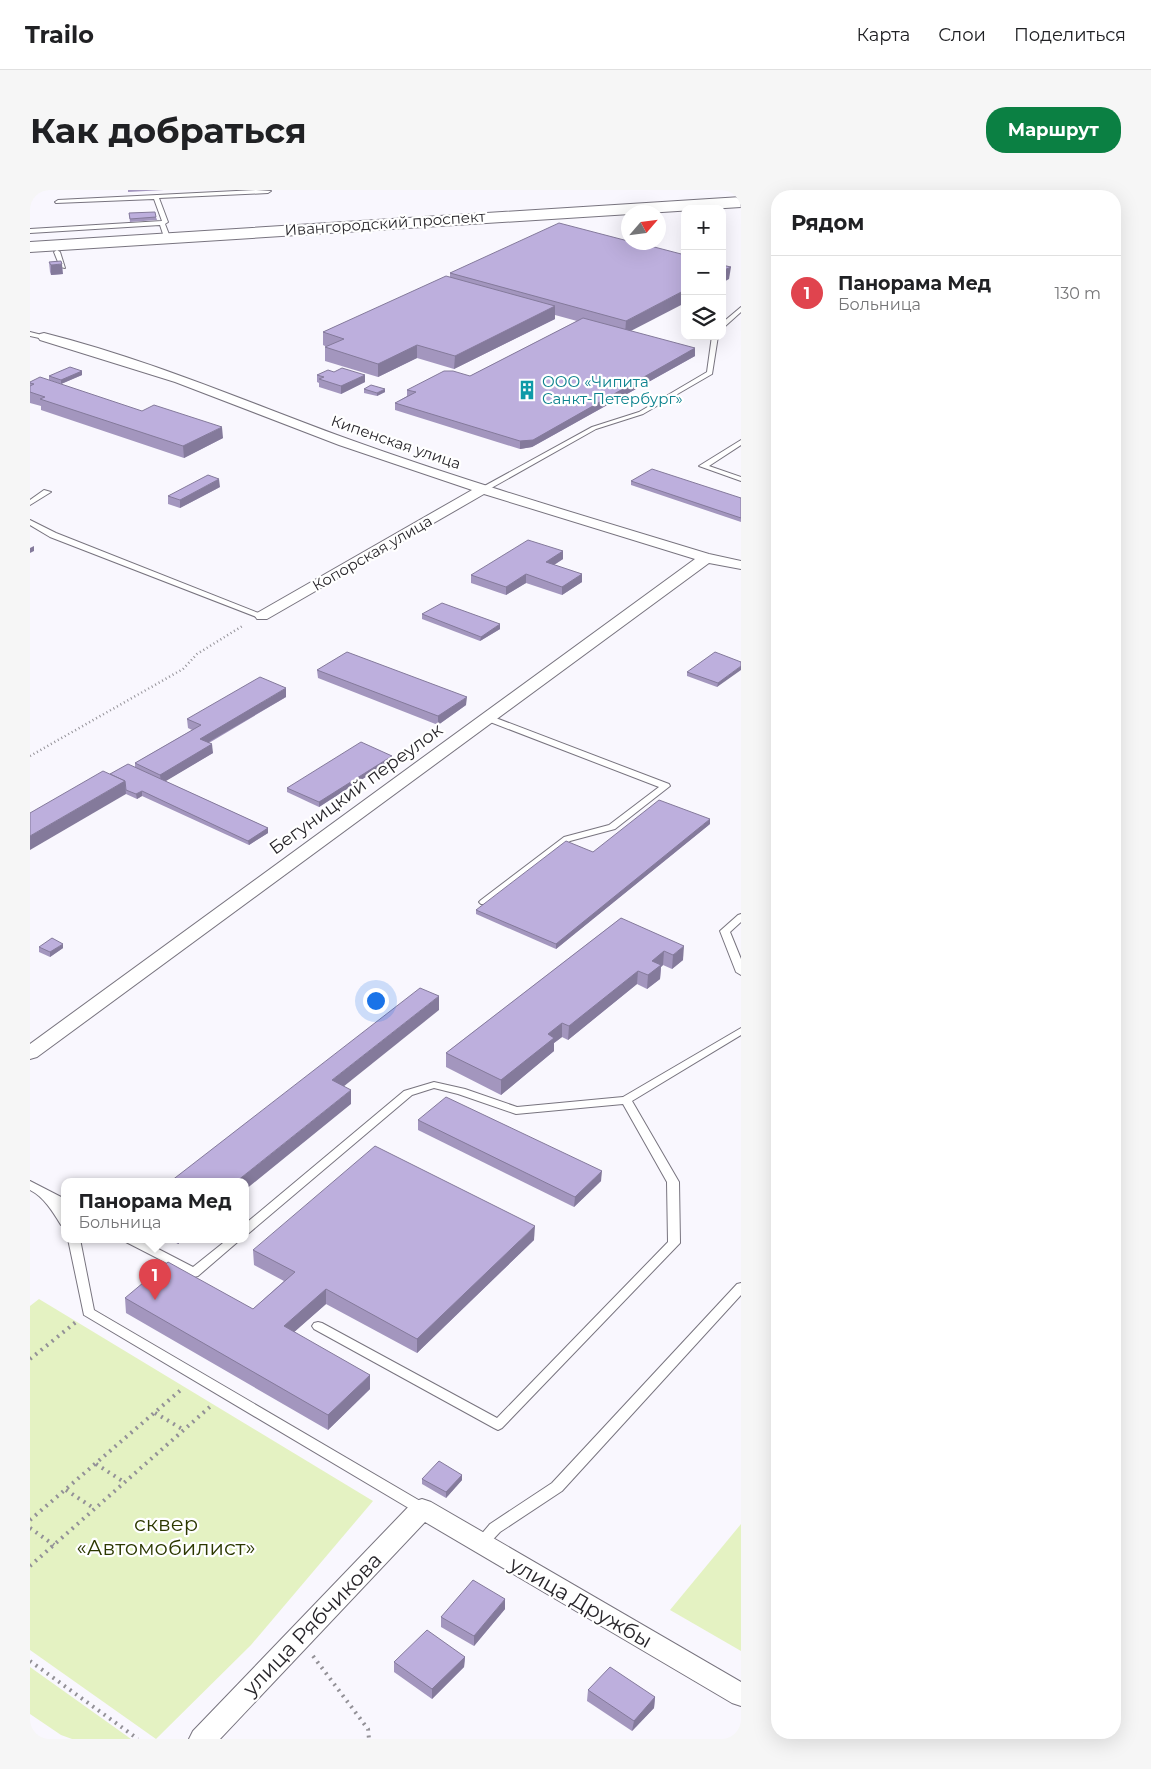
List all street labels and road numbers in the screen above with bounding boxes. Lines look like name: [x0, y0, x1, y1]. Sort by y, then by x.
street label: Ивангородский проспект: [284, 206, 487, 239]
street label: Кипенская улица: [329, 411, 463, 473]
street label: Копорская улица: [309, 511, 435, 595]
street label: Бегуницкий переулок: [265, 718, 447, 859]
street label: улица Рябчикова: [237, 1547, 387, 1701]
street label: улица Дружбы: [504, 1550, 657, 1653]

